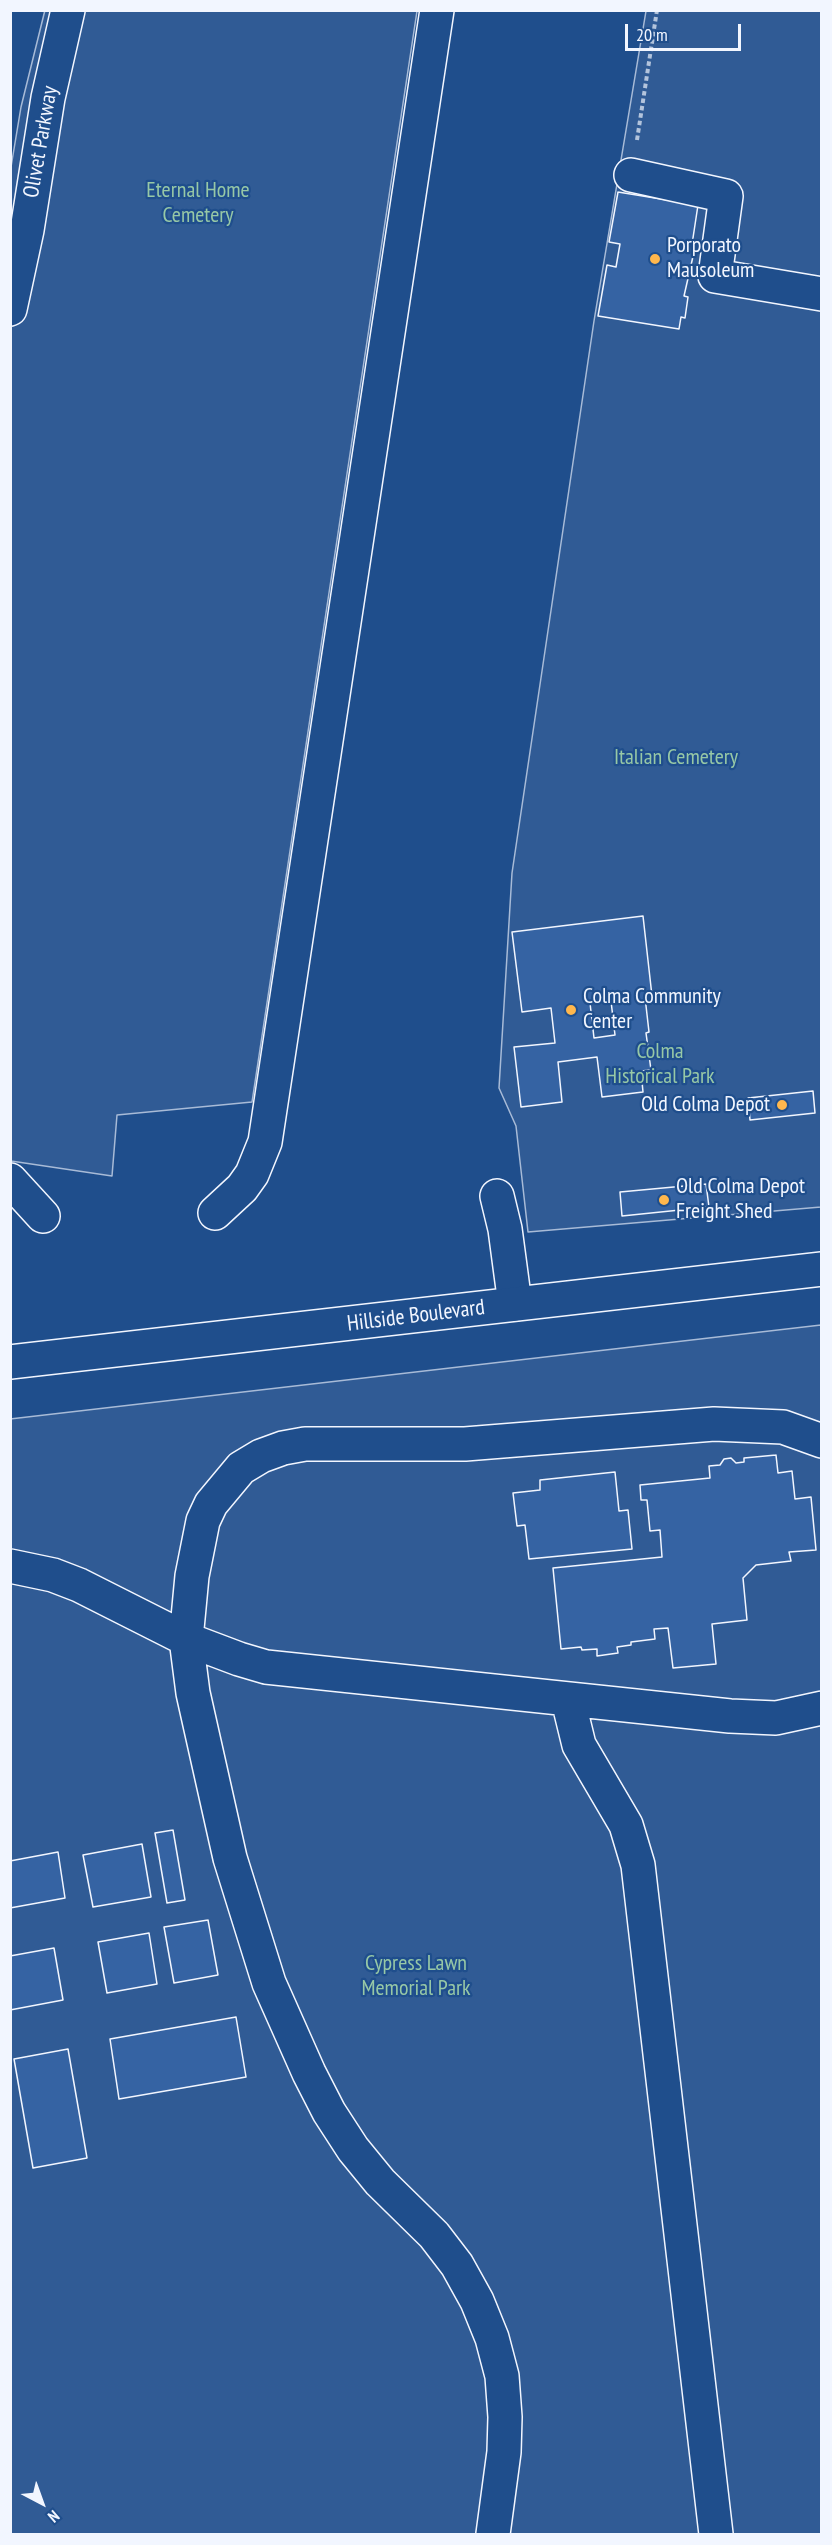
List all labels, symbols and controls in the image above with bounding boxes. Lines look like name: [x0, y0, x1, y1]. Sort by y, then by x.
scale bar: [628, 12, 744, 50]
text: 20 m: [636, 23, 668, 46]
street label: Olivet Parkway: [18, 84, 64, 200]
park label: Eternal Home Cemetery: [146, 178, 250, 230]
place label: Porporato Mausoleum: [667, 233, 754, 284]
marker: Porporato Mausoleum: [648, 252, 662, 266]
park label: Italian Cemetery: [614, 745, 738, 771]
place label: Colma Community Center: [583, 984, 721, 1036]
marker: Colma Community Center: [564, 1003, 578, 1017]
park label: Colma Historical Park: [605, 1039, 715, 1090]
place label: Old Colma Depot: [641, 1092, 770, 1118]
marker: Old Colma Depot: [775, 1098, 789, 1112]
place label: Old Colma Depot Freight Shed: [676, 1174, 805, 1226]
marker: Old Colma Depot Freight Shed: [657, 1193, 671, 1207]
street label: Hillside Boulevard: [346, 1294, 486, 1338]
park label: Cypress Lawn Memorial Park: [361, 1951, 471, 2002]
north arrow: [12, 2473, 72, 2533]
text: N: [44, 2506, 64, 2527]

